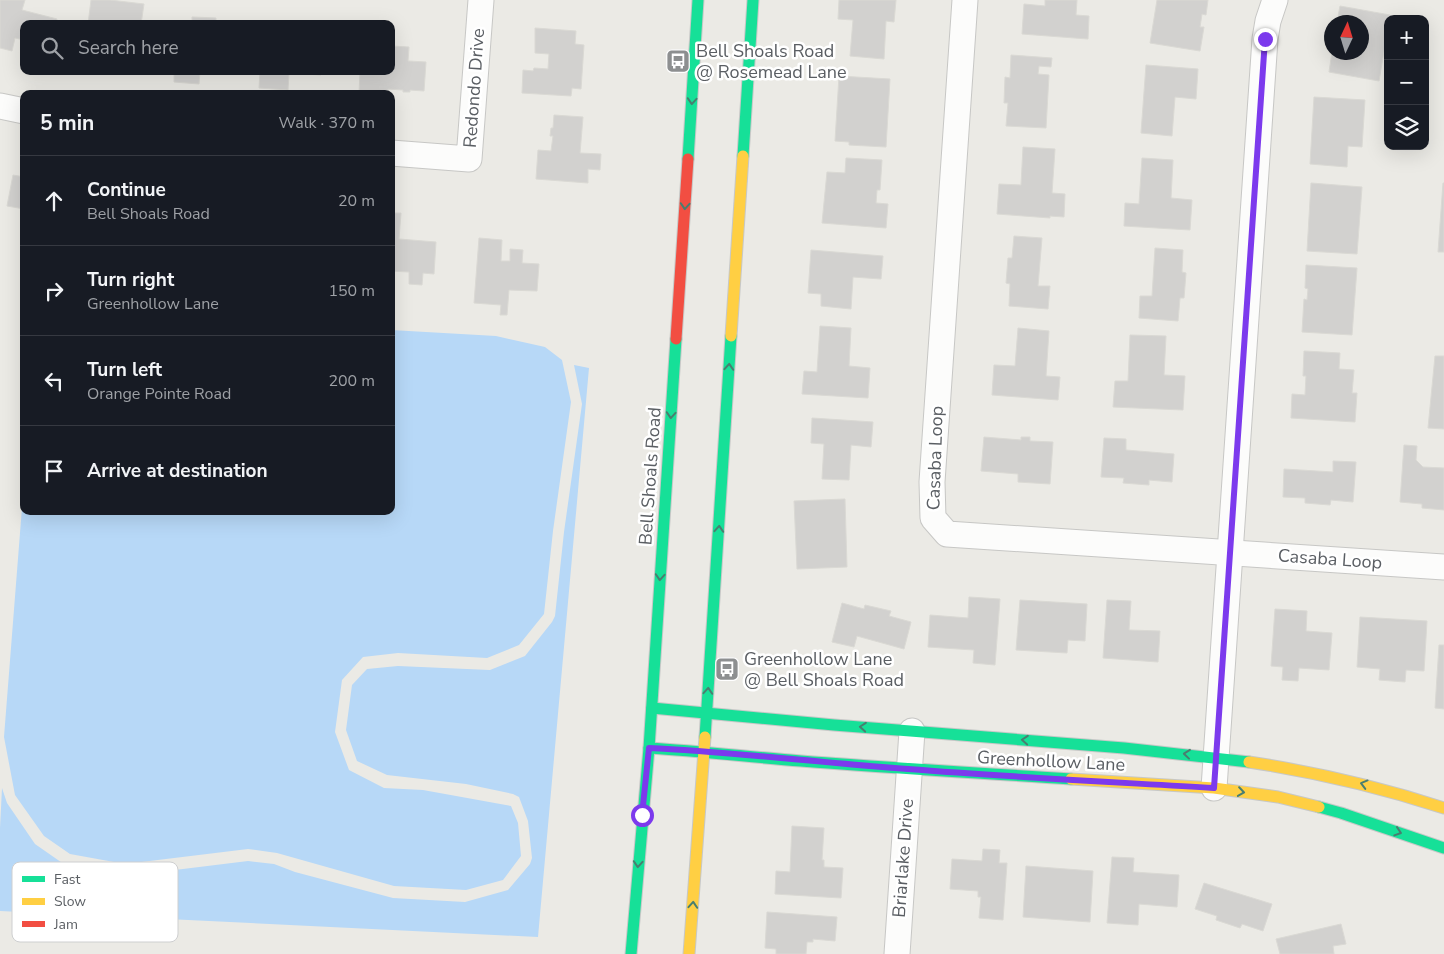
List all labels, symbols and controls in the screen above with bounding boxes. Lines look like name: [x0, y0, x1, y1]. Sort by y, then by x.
north arrow: [1324, 15, 1369, 60]
map controls: [1384, 15, 1429, 150]
button: +: [1384, 15, 1429, 60]
search box: [20, 20, 395, 75]
street label: Redondo Drive: [458, 27, 490, 149]
route end: [1254, 28, 1277, 51]
icon: search: [38, 34, 66, 62]
text: Search here: [78, 35, 179, 61]
place label: Bell Shoals Road @ Rosemead Lane: [696, 39, 847, 84]
bus stop icon: Bell Shoals Road @ Rosemead Lane: [665, 48, 691, 74]
button: −: [1384, 60, 1429, 105]
one-way arrow: [686, 97, 697, 105]
button: layers: [1384, 105, 1429, 150]
text: 5 min: [40, 109, 94, 137]
text: Walk · 370 m: [279, 112, 375, 134]
text: Continue: [87, 177, 166, 203]
icon: ahead: [40, 187, 68, 215]
text: 20 m: [338, 190, 375, 212]
one-way arrow: [679, 202, 690, 210]
text: Bell Shoals Road: [87, 203, 210, 225]
text: Turn right: [87, 267, 174, 293]
icon: right: [40, 277, 68, 305]
text: 150 m: [328, 280, 375, 302]
text: Greenhollow Lane: [87, 293, 219, 315]
text: Turn left: [87, 357, 162, 383]
one-way arrow: [723, 362, 734, 370]
icon: left: [40, 367, 68, 395]
text: 200 m: [328, 370, 375, 392]
text: Orange Pointe Road: [87, 383, 231, 405]
street label: Casaba Loop: [921, 405, 949, 511]
street label: Bell Shoals Road: [633, 406, 667, 546]
one-way arrow: [666, 412, 677, 420]
icon: arrive: [40, 457, 68, 485]
text: Arrive at destination: [87, 458, 268, 484]
one-way arrow: [713, 524, 724, 532]
street label: Casaba Loop: [1277, 543, 1383, 575]
one-way arrow: [655, 574, 666, 582]
place label: Greenhollow Lane @ Bell Shoals Road: [744, 647, 904, 692]
bus stop icon: Greenhollow Lane @ Bell Shoals Road: [714, 656, 740, 682]
one-way arrow: [703, 687, 714, 695]
one-way arrow: [859, 722, 867, 733]
one-way arrow: [1020, 735, 1028, 746]
street label: Greenhollow Lane: [976, 745, 1126, 777]
one-way arrow: [1182, 749, 1190, 760]
one-way arrow: [1359, 779, 1368, 790]
one-way arrow: [1237, 786, 1245, 797]
street label: Briarlake Drive: [887, 798, 919, 918]
route start: [631, 804, 654, 827]
one-way arrow: [1393, 826, 1402, 836]
one-way arrow: [633, 860, 644, 868]
legend: [12, 862, 178, 942]
text: Fast: [54, 870, 80, 889]
text: Slow: [54, 892, 86, 911]
one-way arrow: [687, 901, 698, 909]
text: Jam: [53, 915, 78, 934]

